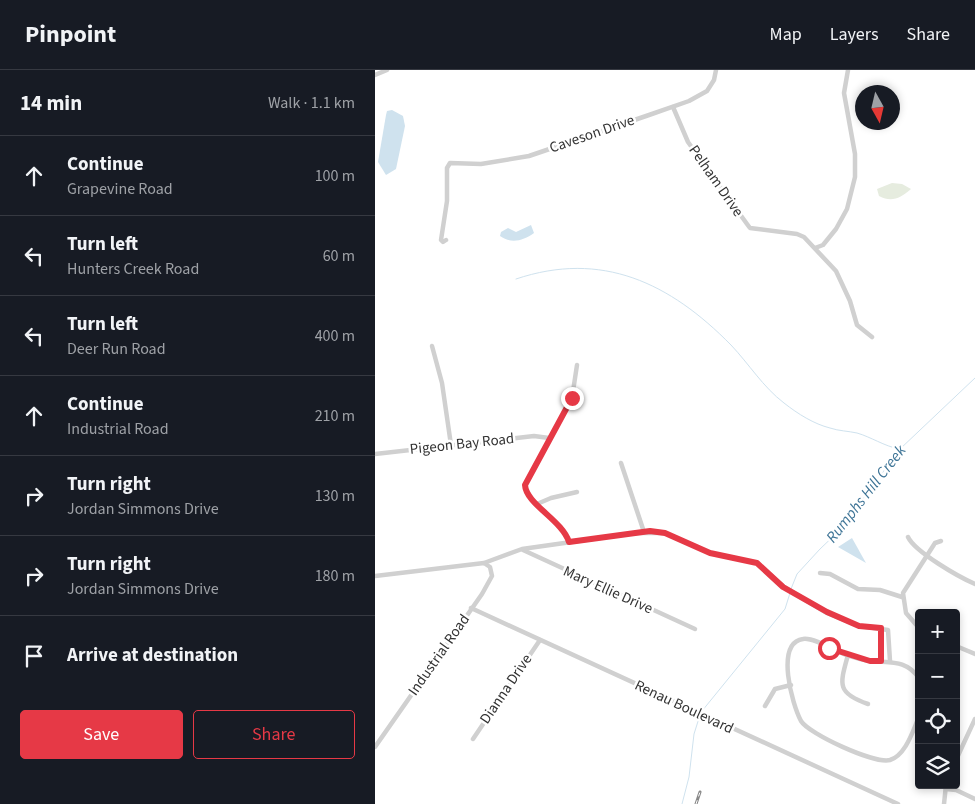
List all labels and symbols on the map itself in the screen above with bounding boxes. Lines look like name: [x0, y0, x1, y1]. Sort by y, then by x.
north arrow: [855, 85, 900, 130]
street label: Caveson Drive: [547, 110, 637, 158]
street label: Pelham Drive: [684, 141, 748, 221]
route end: [561, 387, 584, 410]
street label: Pigeon Bay Road: [409, 428, 515, 460]
water label: Rumphs Hill Creek: [821, 440, 911, 547]
street label: Mary Ellie Drive: [560, 561, 656, 619]
street label: Industrial Road: [403, 610, 475, 700]
route start: [818, 637, 841, 660]
street label: Dianna Drive: [475, 650, 537, 728]
street label: Renau Boulevard: [631, 675, 737, 739]

